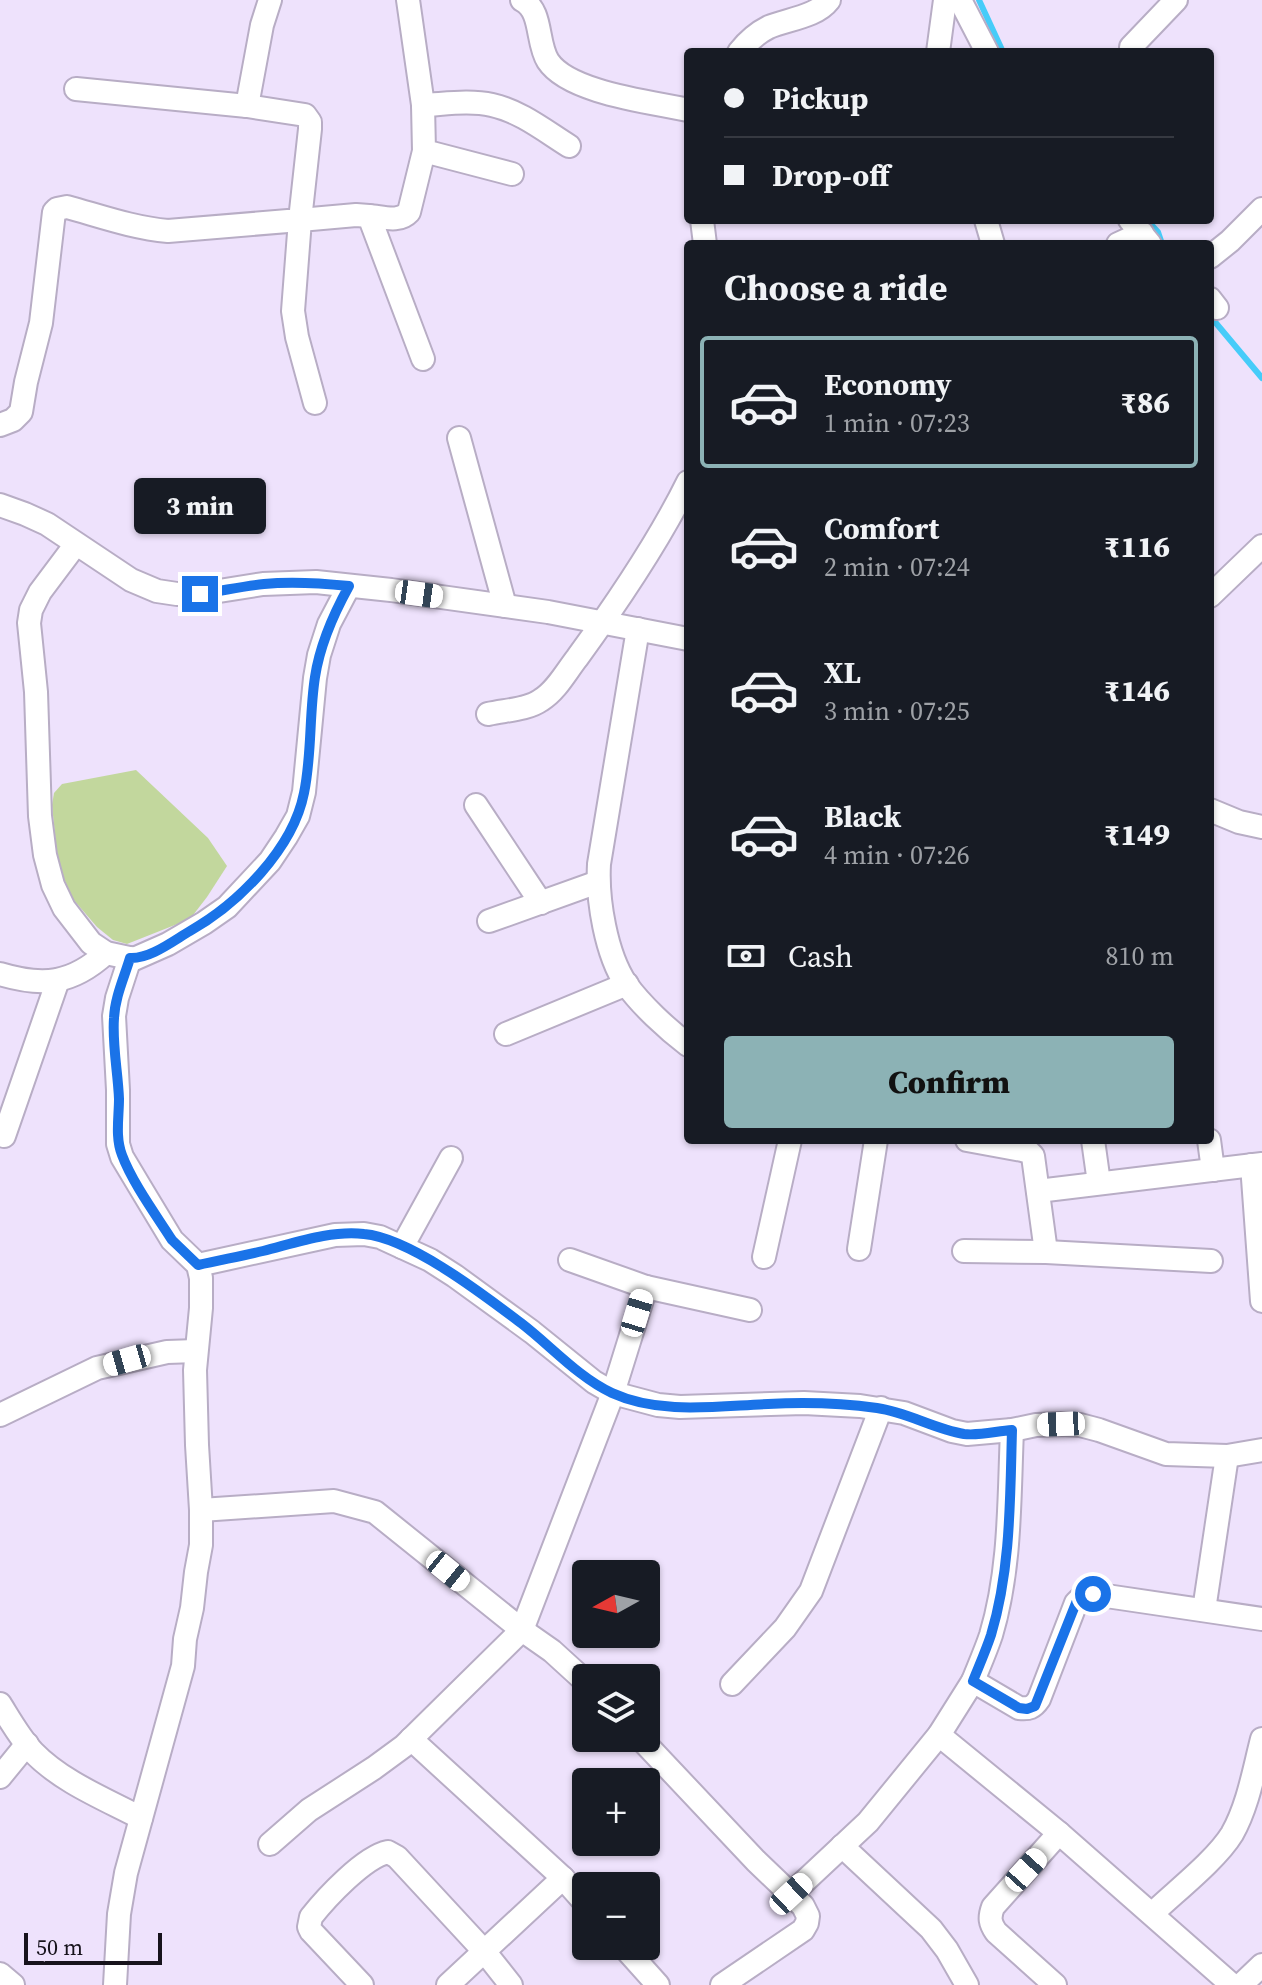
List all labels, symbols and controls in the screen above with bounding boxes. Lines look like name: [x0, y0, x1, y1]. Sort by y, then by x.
text: Pickup: [772, 78, 868, 119]
text: Drop-off: [772, 155, 890, 196]
text: Choose a ride: [724, 263, 947, 312]
text: Economy: [824, 364, 952, 405]
icon: car: [728, 366, 800, 438]
text: ₹86: [1120, 382, 1170, 423]
text: 1 min · 07:23: [824, 405, 970, 441]
callout: 3 min: [134, 478, 266, 534]
text: 3 min: [166, 488, 234, 524]
text: Comfort: [824, 508, 939, 549]
icon: car: [728, 510, 800, 582]
text: ₹116: [1104, 526, 1170, 567]
text: 2 min · 07:24: [824, 549, 970, 585]
route end: [182, 576, 218, 612]
car: [394, 579, 444, 609]
text: XL: [824, 652, 861, 693]
icon: car: [728, 654, 800, 726]
text: ₹146: [1104, 670, 1170, 711]
text: 3 min · 07:25: [824, 693, 970, 729]
text: Black: [824, 796, 901, 837]
icon: car: [728, 798, 800, 870]
text: ₹149: [1104, 814, 1170, 855]
text: 4 min · 07:26: [824, 837, 970, 873]
icon: cash: [724, 934, 768, 978]
text: Cash: [788, 936, 853, 977]
text: 810 m: [1106, 938, 1174, 974]
button: Confirm: [724, 1036, 1174, 1128]
car: [619, 1287, 655, 1339]
car: [101, 1342, 153, 1378]
car: [1037, 1411, 1085, 1437]
car: [422, 1547, 474, 1595]
north arrow: [572, 1560, 660, 1648]
map controls: [572, 1560, 660, 1960]
route start: [1075, 1576, 1111, 1612]
button: layers: [572, 1664, 660, 1752]
button: +: [572, 1768, 660, 1856]
car: [1001, 1844, 1051, 1896]
car: [765, 1869, 817, 1919]
button: −: [572, 1872, 660, 1960]
scale bar: [24, 1929, 162, 1965]
text: 50 m: [36, 1932, 83, 1962]

